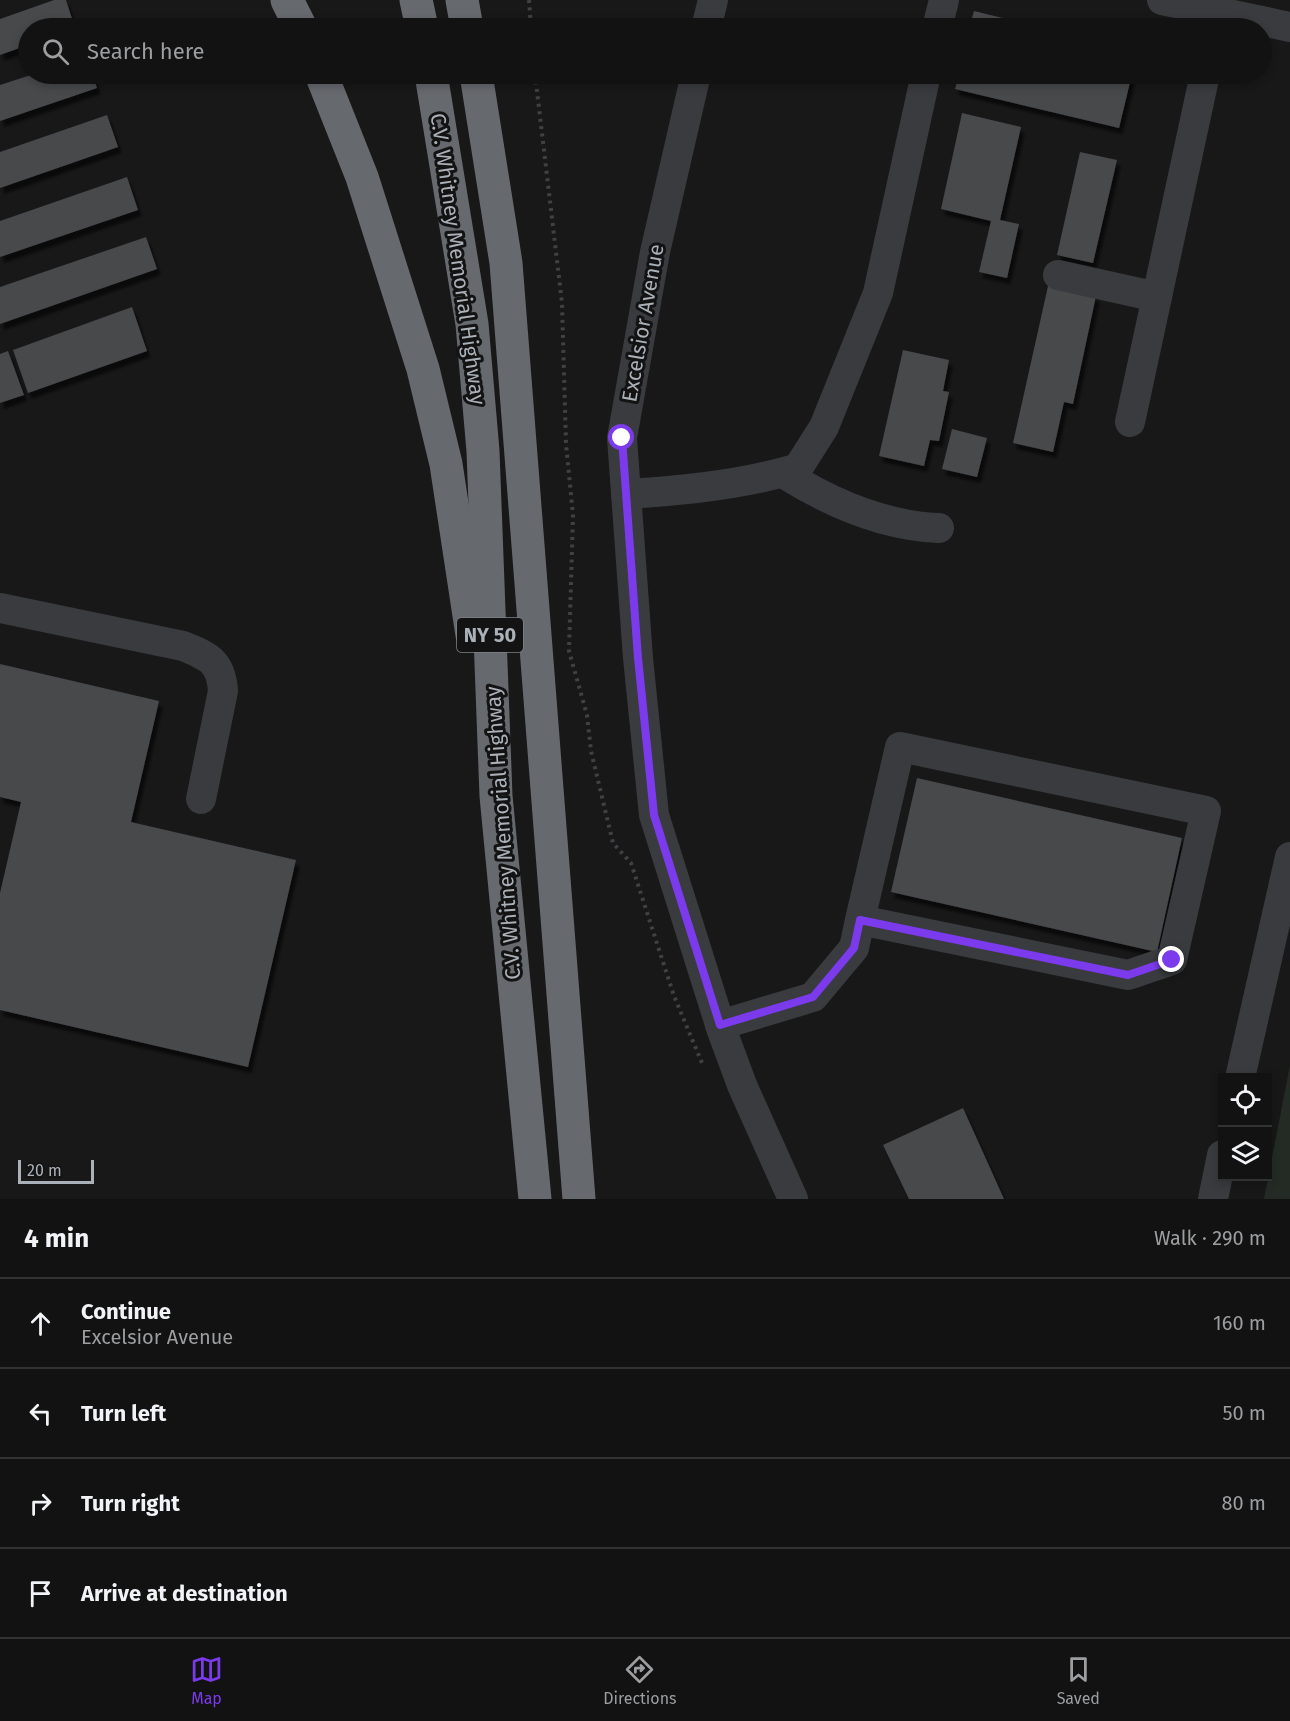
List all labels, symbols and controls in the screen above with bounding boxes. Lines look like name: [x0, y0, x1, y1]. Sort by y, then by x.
search box: [18, 18, 1272, 84]
icon: search: [39, 35, 72, 68]
text: Search here: [87, 38, 205, 65]
street label: C.V. Whitney Memorial Highway: [425, 111, 491, 407]
street label: Excelsior Avenue: [616, 242, 670, 404]
route start: [608, 424, 634, 450]
road number: NY 50: [457, 618, 523, 652]
street label: C.V. Whitney Memorial Highway: [480, 685, 526, 981]
route end: [1158, 946, 1184, 972]
map controls: [1218, 1073, 1272, 1181]
button: locate: [1218, 1073, 1272, 1127]
button: layers: [1218, 1127, 1272, 1181]
scale bar: [18, 1157, 94, 1184]
text: 20 m: [27, 1161, 62, 1180]
text: 4 min: [24, 1223, 89, 1254]
text: Walk · 290 m: [1154, 1226, 1266, 1250]
text: Continue: [81, 1298, 171, 1325]
icon: ahead: [24, 1307, 57, 1340]
text: 160 m: [1213, 1311, 1266, 1335]
text: Excelsior Avenue: [81, 1325, 233, 1349]
icon: left: [24, 1397, 57, 1430]
text: Turn left: [81, 1400, 166, 1427]
text: 50 m: [1222, 1401, 1266, 1425]
icon: right: [24, 1487, 57, 1520]
text: Turn right: [81, 1490, 180, 1517]
text: 80 m: [1221, 1491, 1266, 1515]
icon: arrive: [24, 1577, 57, 1610]
text: Arrive at destination: [81, 1580, 288, 1607]
tab: Map: [190, 1653, 223, 1708]
tab: Directions: [603, 1653, 677, 1708]
tab: Saved: [1057, 1653, 1100, 1708]

